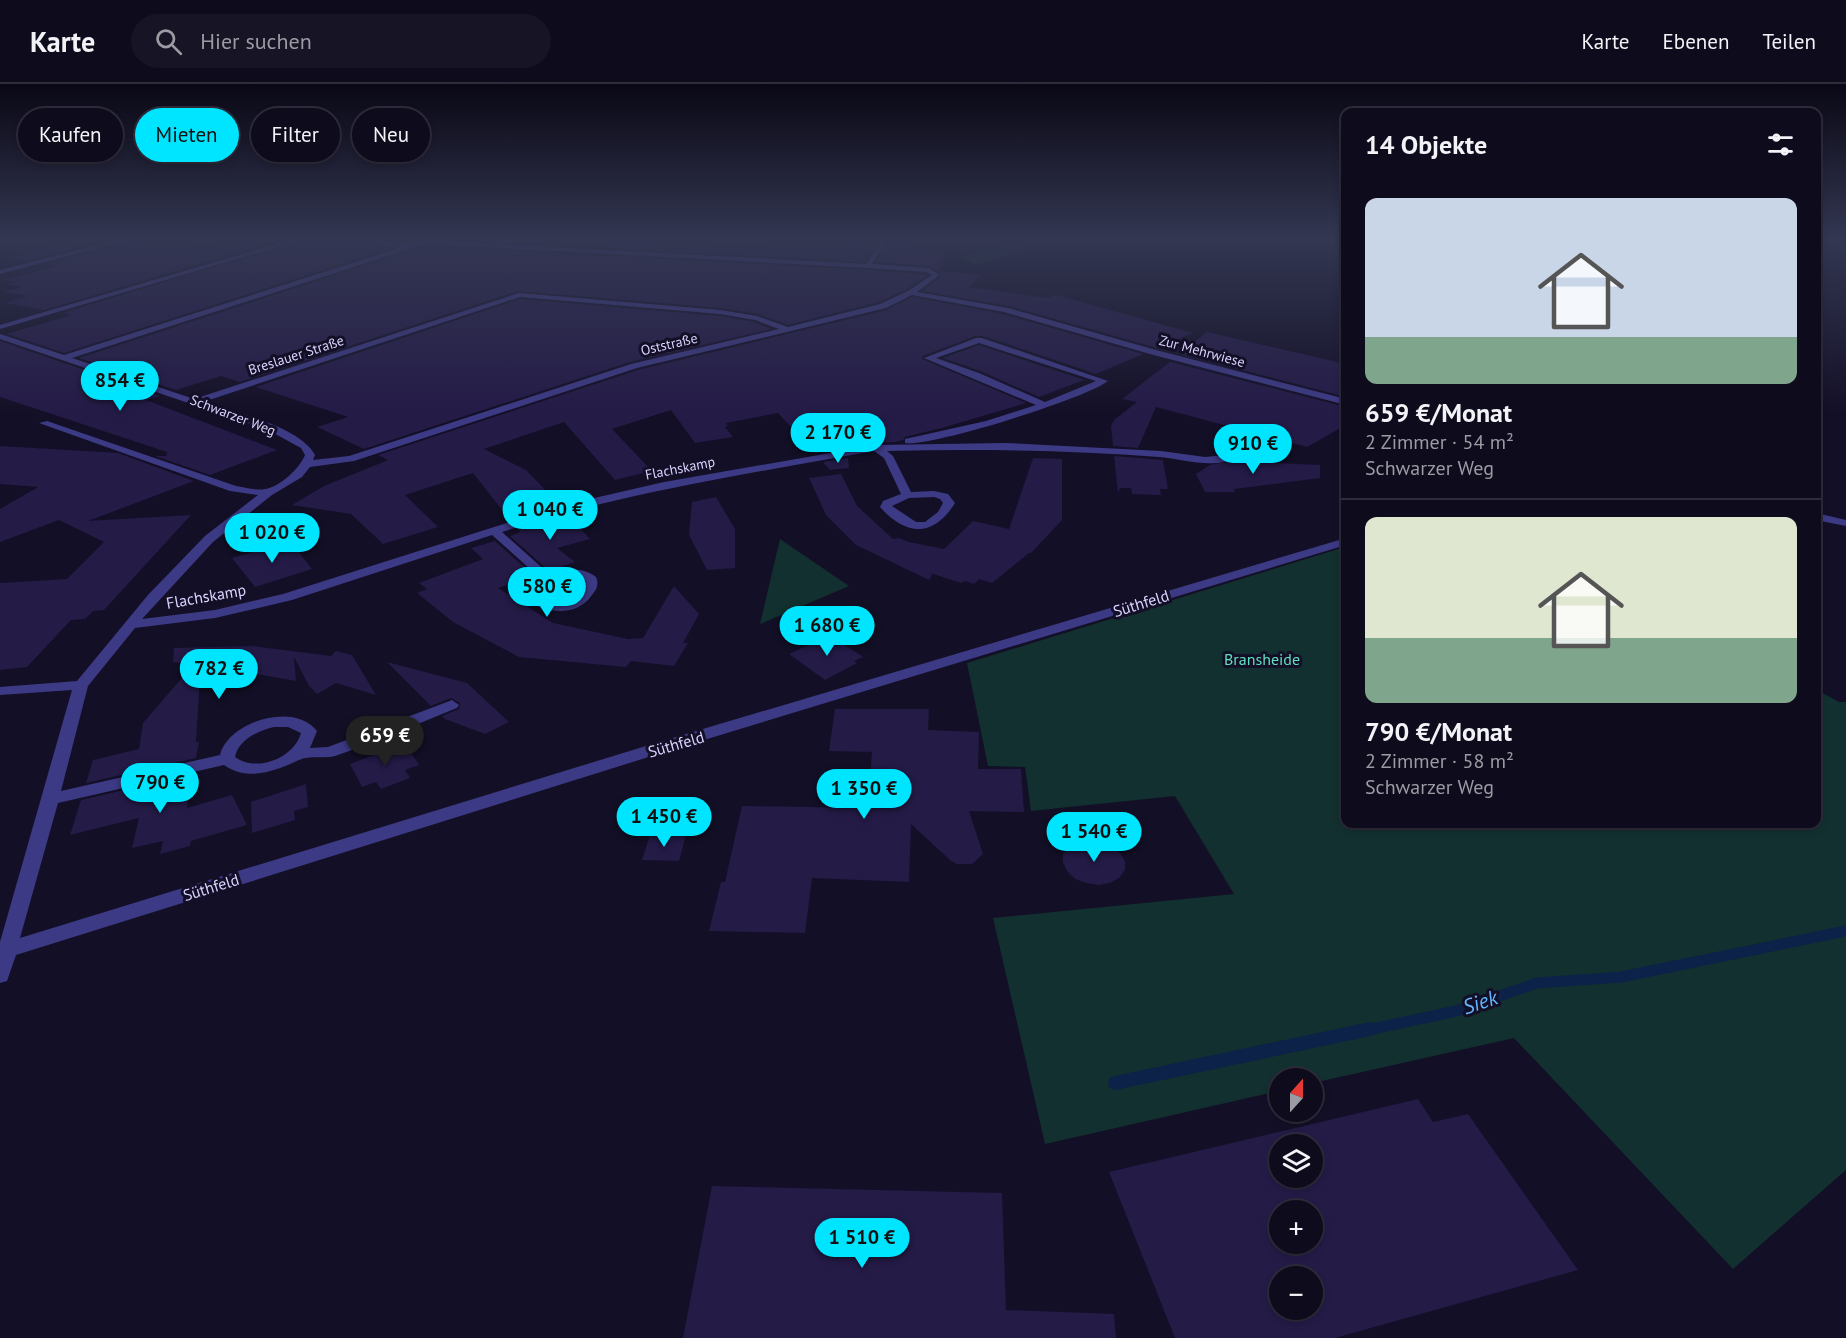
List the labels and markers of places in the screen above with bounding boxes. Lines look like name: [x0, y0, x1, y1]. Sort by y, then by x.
pin: 854 €: [78, 361, 162, 412]
pin: 2 170 €: [783, 413, 893, 464]
pin: 910 €: [1211, 424, 1295, 475]
pin: 1 040 €: [495, 490, 605, 541]
pin: 1 020 €: [217, 513, 327, 564]
pin: 580 €: [505, 567, 589, 618]
pin: 1 680 €: [772, 606, 882, 657]
pin: 782 €: [177, 649, 261, 700]
pin: 659 €: [343, 716, 427, 767]
pin: 790 €: [118, 763, 202, 814]
pin: 1 350 €: [809, 769, 919, 820]
pin: 1 450 €: [609, 797, 719, 848]
pin: 1 540 €: [1039, 812, 1149, 863]
pin: 1 510 €: [807, 1218, 917, 1269]

